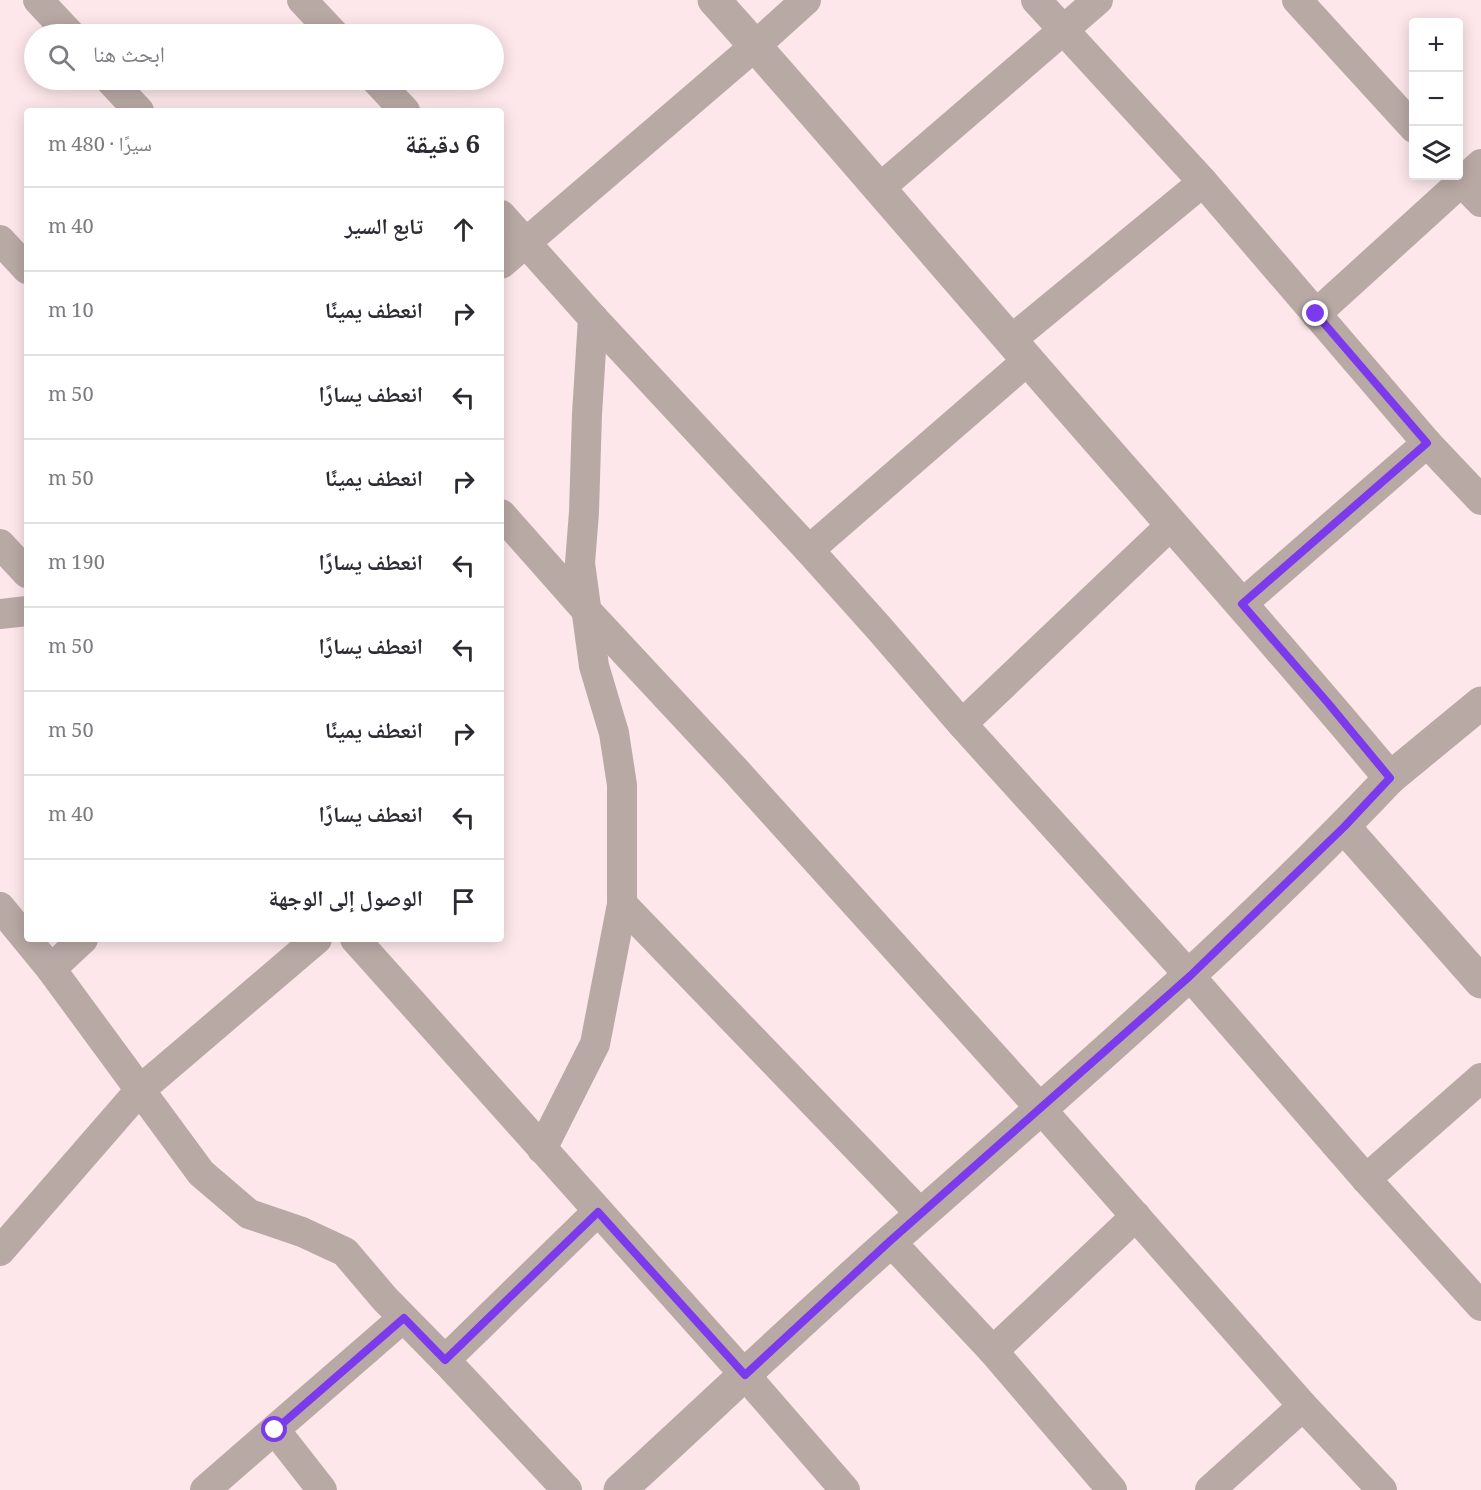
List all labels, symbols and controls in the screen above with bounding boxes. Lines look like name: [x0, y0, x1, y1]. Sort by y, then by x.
map controls: [1409, 18, 1463, 180]
button: +: [1409, 18, 1463, 72]
search box: [24, 24, 504, 90]
text: ابحث هنا: [93, 38, 165, 76]
icon: search: [45, 41, 78, 74]
button: −: [1409, 72, 1463, 126]
text: 6 دقيقة: [405, 125, 480, 169]
button: layers: [1409, 126, 1463, 180]
text: سيرًا · 480 m: [48, 130, 152, 164]
text: تابع السير: [345, 210, 423, 248]
text: 40 m: [48, 212, 94, 246]
icon: ahead: [447, 213, 480, 246]
text: انعطف يمينًا: [325, 294, 423, 332]
text: 10 m: [48, 296, 94, 330]
icon: right: [447, 297, 480, 330]
route end: [1302, 300, 1328, 326]
text: انعطف يسارًا: [318, 378, 423, 416]
text: 50 m: [48, 380, 94, 414]
icon: left: [447, 381, 480, 414]
text: انعطف يمينًا: [325, 462, 423, 500]
text: 50 m: [48, 464, 94, 498]
icon: right: [447, 465, 480, 498]
text: انعطف يسارًا: [318, 546, 423, 584]
text: 190 m: [48, 548, 105, 582]
icon: left: [447, 549, 480, 582]
text: انعطف يسارًا: [318, 630, 423, 668]
text: 50 m: [48, 632, 94, 666]
icon: left: [447, 633, 480, 666]
text: انعطف يمينًا: [325, 714, 423, 752]
text: 50 m: [48, 716, 94, 750]
icon: right: [447, 717, 480, 750]
text: انعطف يسارًا: [318, 798, 423, 836]
text: 40 m: [48, 800, 94, 834]
icon: left: [447, 801, 480, 834]
text: الوصول إلى الوجهة: [269, 882, 423, 920]
icon: arrive: [447, 885, 480, 918]
route start: [261, 1416, 287, 1442]

